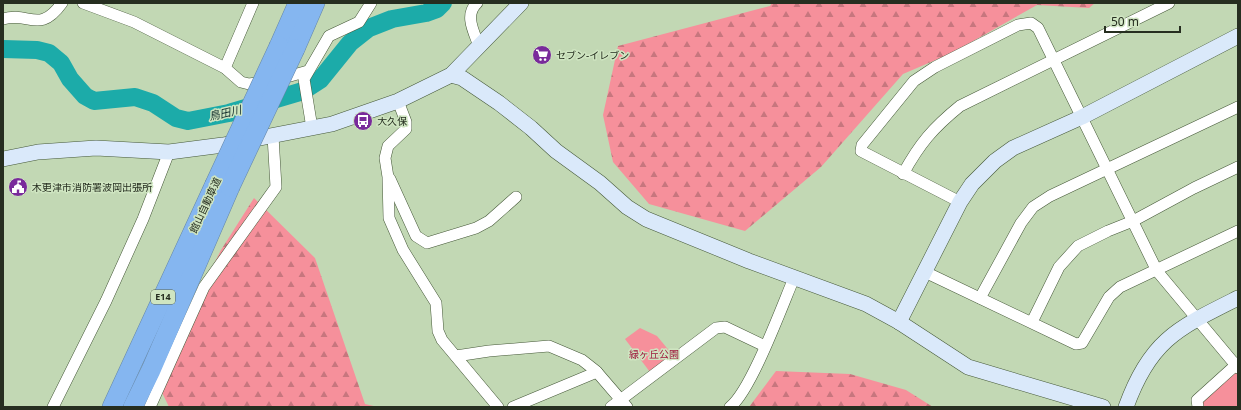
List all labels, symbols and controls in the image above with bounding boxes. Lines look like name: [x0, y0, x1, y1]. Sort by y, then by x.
scale bar: [1105, 8, 1180, 34]
text: 50 m: [1111, 13, 1139, 30]
supermarket icon: セブン-イレブン: [531, 44, 553, 66]
place label: セブン-イレブン: [556, 48, 629, 62]
water label: 鳥田川: [207, 101, 244, 124]
bus stop icon: 大久保: [352, 110, 374, 132]
place label: 大久保: [377, 114, 408, 128]
street label: 館山自動車道: [186, 175, 224, 235]
public building icon: 木更津市消防署波岡出張所: [7, 176, 29, 198]
place label: 木更津市消防署波岡出張所: [32, 180, 152, 194]
road number: E14: [151, 290, 175, 304]
park label: 緑ヶ丘公園: [629, 347, 679, 361]

